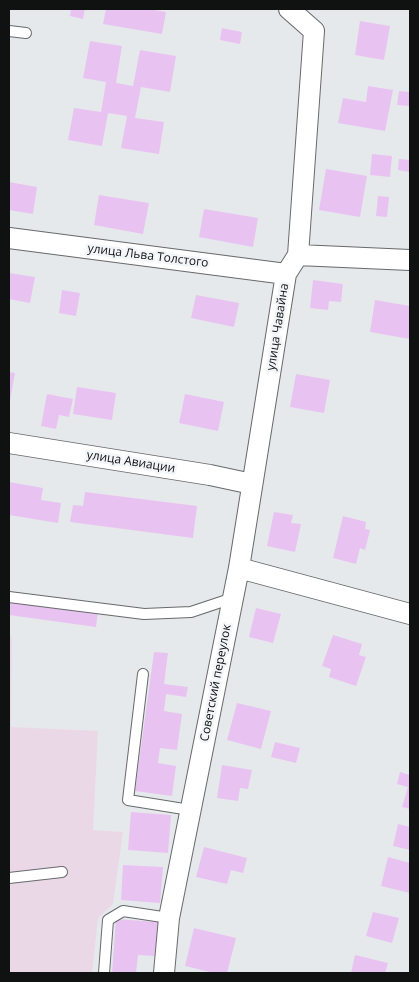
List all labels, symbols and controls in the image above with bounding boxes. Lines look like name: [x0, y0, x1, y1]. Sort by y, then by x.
street label: улица Льва Толстого: [87, 241, 209, 271]
street label: улица Чавайна: [264, 282, 292, 372]
street label: улица Авиации: [86, 448, 176, 476]
street label: Советский переулок: [198, 623, 234, 743]

